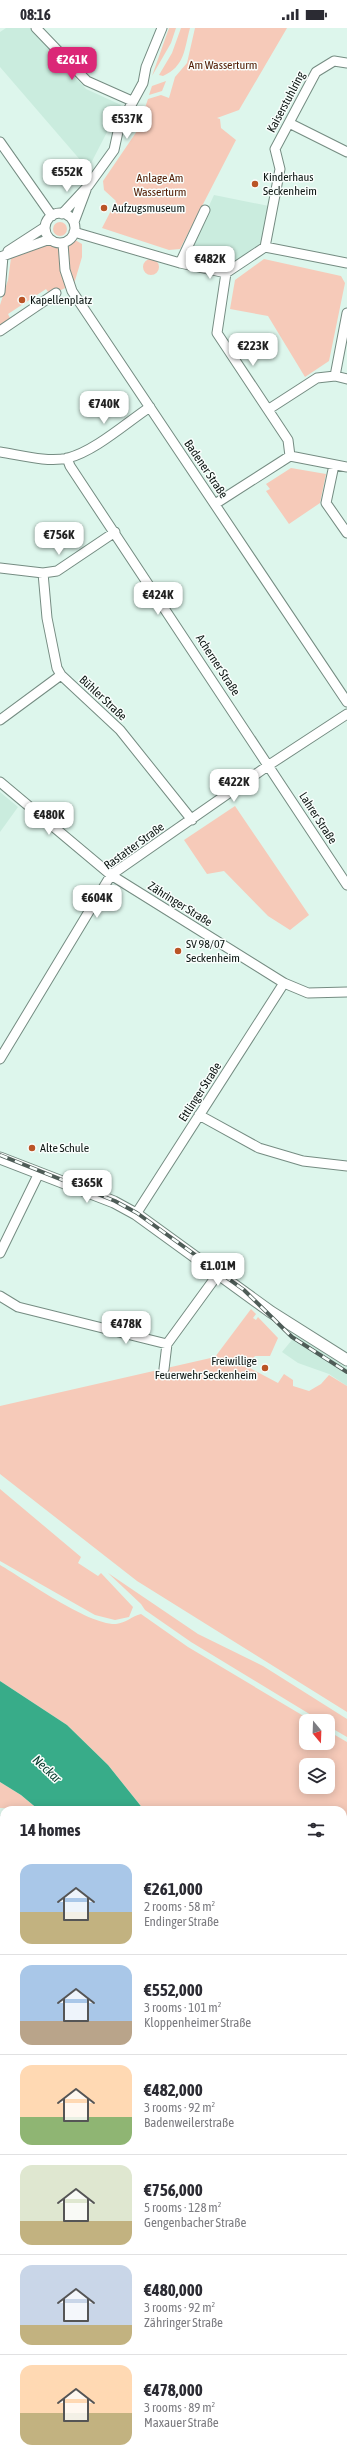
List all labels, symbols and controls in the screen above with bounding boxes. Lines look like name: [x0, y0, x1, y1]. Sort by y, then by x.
text: 08:16: [20, 6, 51, 23]
pin: €261K: [44, 47, 100, 81]
text: €261K: [57, 52, 87, 67]
park label: Am Wasserturm: [189, 58, 257, 72]
street label: Kaiserstuhlring: [264, 68, 308, 135]
pin: €537K: [99, 106, 155, 140]
text: €537K: [112, 111, 142, 126]
pin: €552K: [39, 159, 95, 193]
text: €552K: [52, 164, 82, 179]
place label: Kinderhaus Seckenheim: [263, 170, 317, 198]
park label: Anlage Am Wasserturm: [134, 171, 186, 199]
marker: Kinderhaus Seckenheim: [250, 179, 260, 189]
place label: Aufzugsmuseum: [112, 201, 185, 215]
marker: Aufzugsmuseum: [99, 203, 109, 213]
pin: €482K: [182, 246, 238, 280]
text: €482K: [195, 251, 225, 266]
place label: Kapellenplatz: [30, 293, 93, 307]
marker: Kapellenplatz: [17, 295, 27, 305]
pin: €223K: [225, 333, 281, 367]
text: €223K: [238, 338, 268, 353]
pin: €740K: [76, 391, 132, 425]
text: €740K: [89, 396, 119, 411]
street label: Badener Straße: [181, 437, 231, 501]
pin: €756K: [31, 522, 87, 556]
text: €756K: [44, 527, 74, 542]
pin: €424K: [130, 582, 186, 616]
text: €424K: [143, 587, 173, 602]
street label: Acherner Straße: [193, 632, 243, 698]
street label: Bühler Straße: [76, 673, 130, 723]
pin: €422K: [206, 769, 262, 803]
text: €422K: [219, 774, 249, 789]
street label: Lahrer Straße: [296, 790, 340, 846]
pin: €480K: [21, 802, 77, 836]
text: €480K: [34, 807, 64, 822]
street label: Rastatter Straße: [101, 820, 167, 872]
street label: Zähringer Straße: [145, 879, 215, 929]
pin: €604K: [69, 885, 125, 919]
text: €604K: [82, 890, 112, 905]
place label: SV 98/07 Seckenheim: [186, 937, 240, 965]
marker: SV 98/07 Seckenheim: [173, 946, 183, 956]
street label: Ettlinger Straße: [176, 1060, 224, 1124]
place label: Alte Schule: [40, 1141, 89, 1155]
marker: Alte Schule: [27, 1143, 37, 1153]
pin: €365K: [59, 1170, 115, 1204]
text: €365K: [72, 1175, 102, 1190]
pin: €1.01M: [185, 1253, 251, 1287]
text: €1.01M: [200, 1258, 236, 1273]
pin: €478K: [98, 1311, 154, 1345]
text: €478K: [111, 1316, 141, 1331]
place label: Freiwillige Feuerwehr Seckenheim: [155, 1354, 257, 1382]
marker: Freiwillige Feuerwehr Seckenheim: [260, 1363, 270, 1373]
north arrow: [299, 1714, 335, 1750]
map controls: [299, 1714, 335, 1794]
water label: Neckar: [30, 1752, 65, 1787]
button: layers: [299, 1758, 335, 1794]
icon: filters: [305, 1819, 327, 1841]
text: 14 homes: [20, 1820, 81, 1840]
text: €261,000: [144, 1879, 203, 1899]
icon: home: [52, 1880, 100, 1928]
text: 2 rooms · 58 m²: [144, 1899, 215, 1914]
text: Endinger Straße: [144, 1914, 219, 1929]
text: €552,000: [144, 1980, 203, 2000]
icon: home: [52, 1981, 100, 2029]
text: 3 rooms · 101 m²: [144, 2000, 221, 2015]
text: Kloppenheimer Straße: [144, 2015, 251, 2030]
text: €482,000: [144, 2080, 203, 2100]
icon: home: [52, 2081, 100, 2129]
text: 3 rooms · 92 m²: [144, 2100, 215, 2115]
text: Badenweilerstraße: [144, 2115, 234, 2130]
text: €756,000: [144, 2180, 203, 2200]
icon: home: [52, 2181, 100, 2229]
text: 5 rooms · 128 m²: [144, 2200, 221, 2215]
text: Gengenbacher Straße: [144, 2215, 246, 2230]
text: €480,000: [144, 2280, 203, 2300]
icon: home: [52, 2281, 100, 2329]
text: 3 rooms · 92 m²: [144, 2300, 215, 2315]
text: Zähringer Straße: [144, 2315, 223, 2330]
text: €478,000: [144, 2380, 203, 2400]
icon: home: [52, 2381, 100, 2429]
text: 3 rooms · 89 m²: [144, 2400, 215, 2415]
text: Maxauer Straße: [144, 2415, 219, 2430]

